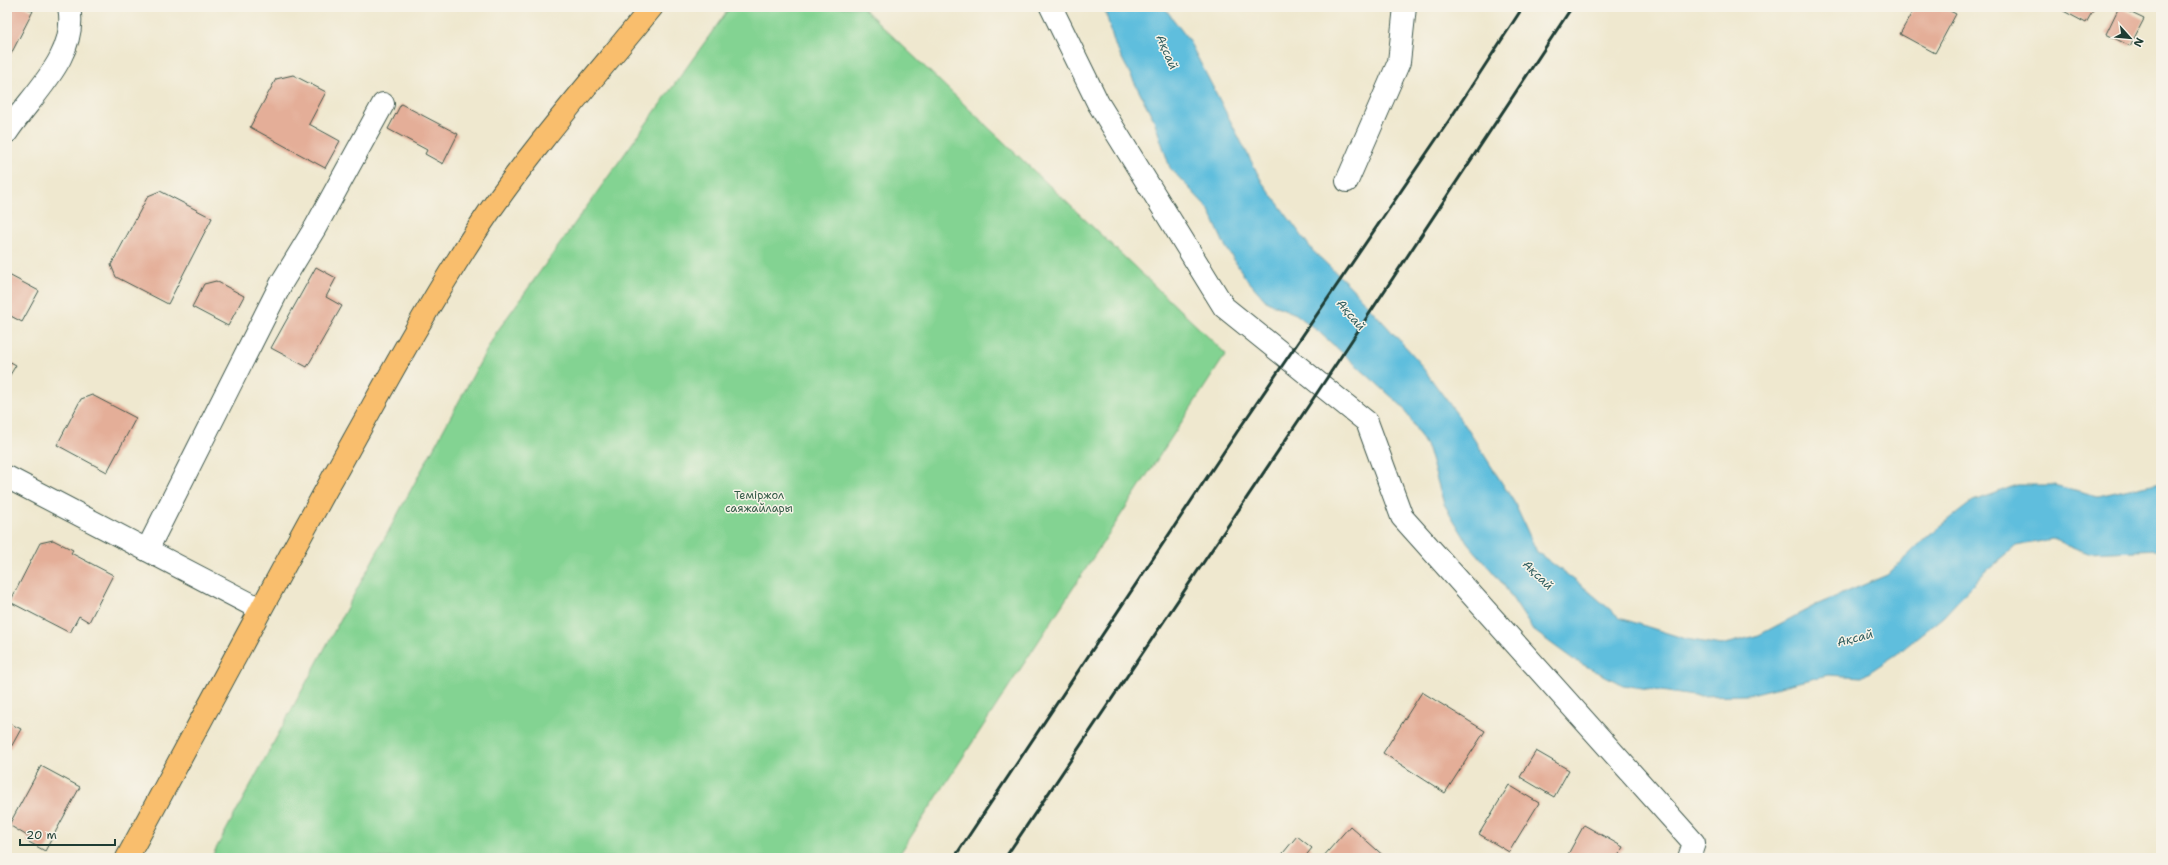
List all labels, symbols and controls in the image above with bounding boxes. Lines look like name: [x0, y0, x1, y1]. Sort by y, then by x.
north arrow: [2110, 18, 2150, 58]
water label: Ақсай: [1152, 32, 1182, 72]
text: N: [2130, 35, 2147, 50]
water label: Ақсай: [1333, 296, 1369, 334]
park label: Теміржол саяжайлары: [725, 488, 793, 516]
water label: Ақсай: [1519, 557, 1557, 593]
water label: Ақсай: [1835, 626, 1875, 650]
scale bar: [20, 821, 115, 847]
text: 20 m: [26, 827, 57, 843]

